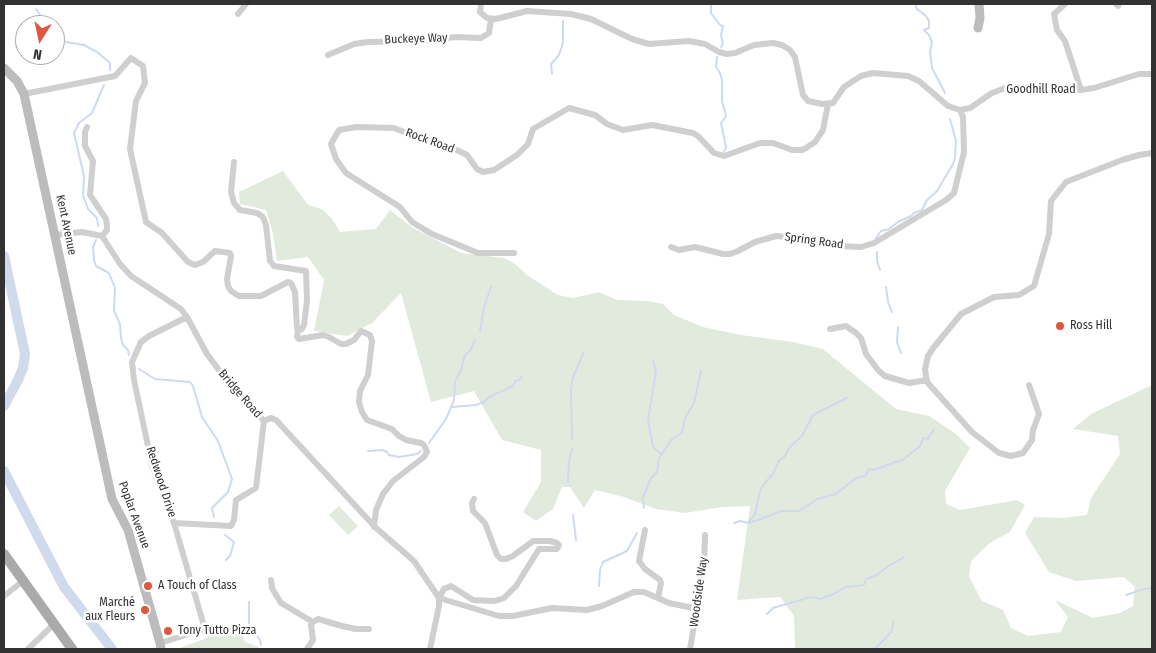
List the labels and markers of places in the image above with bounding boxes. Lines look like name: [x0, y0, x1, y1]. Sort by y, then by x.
place label: Ross Hill: [1070, 319, 1112, 333]
marker: Ross Hill: [1054, 320, 1066, 332]
place label: A Touch of Class: [158, 579, 237, 593]
marker: A Touch of Class: [142, 580, 154, 592]
place label: Marché aux Fleurs: [85, 596, 135, 624]
marker: Marché aux Fleurs: [139, 604, 151, 616]
place label: Tony Tutto Pizza: [178, 624, 256, 638]
marker: Tony Tutto Pizza: [162, 625, 174, 637]

